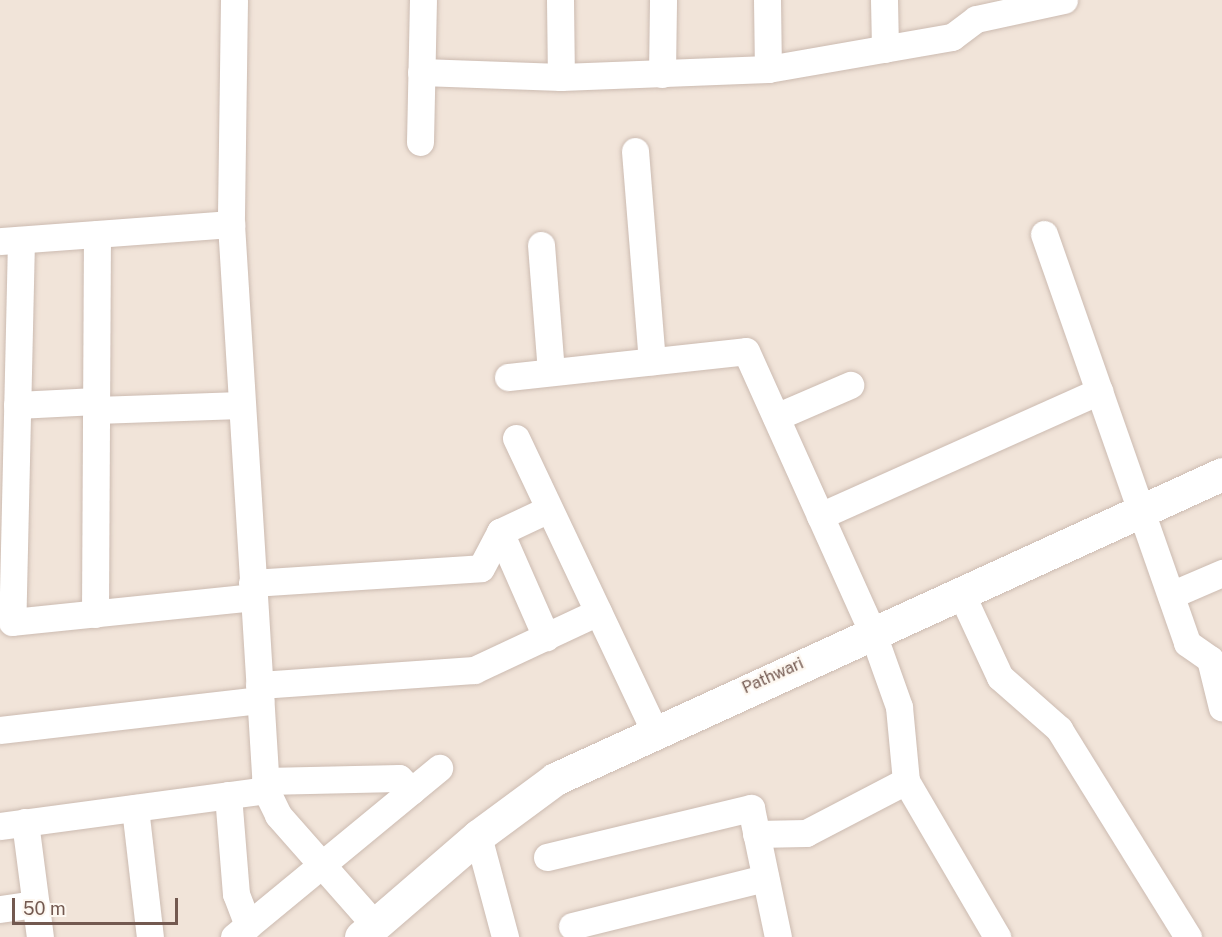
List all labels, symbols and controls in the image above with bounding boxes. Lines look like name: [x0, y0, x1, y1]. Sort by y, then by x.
street label: Pathwari: [739, 654, 807, 698]
scale bar: [15, 886, 182, 924]
text: 50 m: [23, 898, 66, 919]

